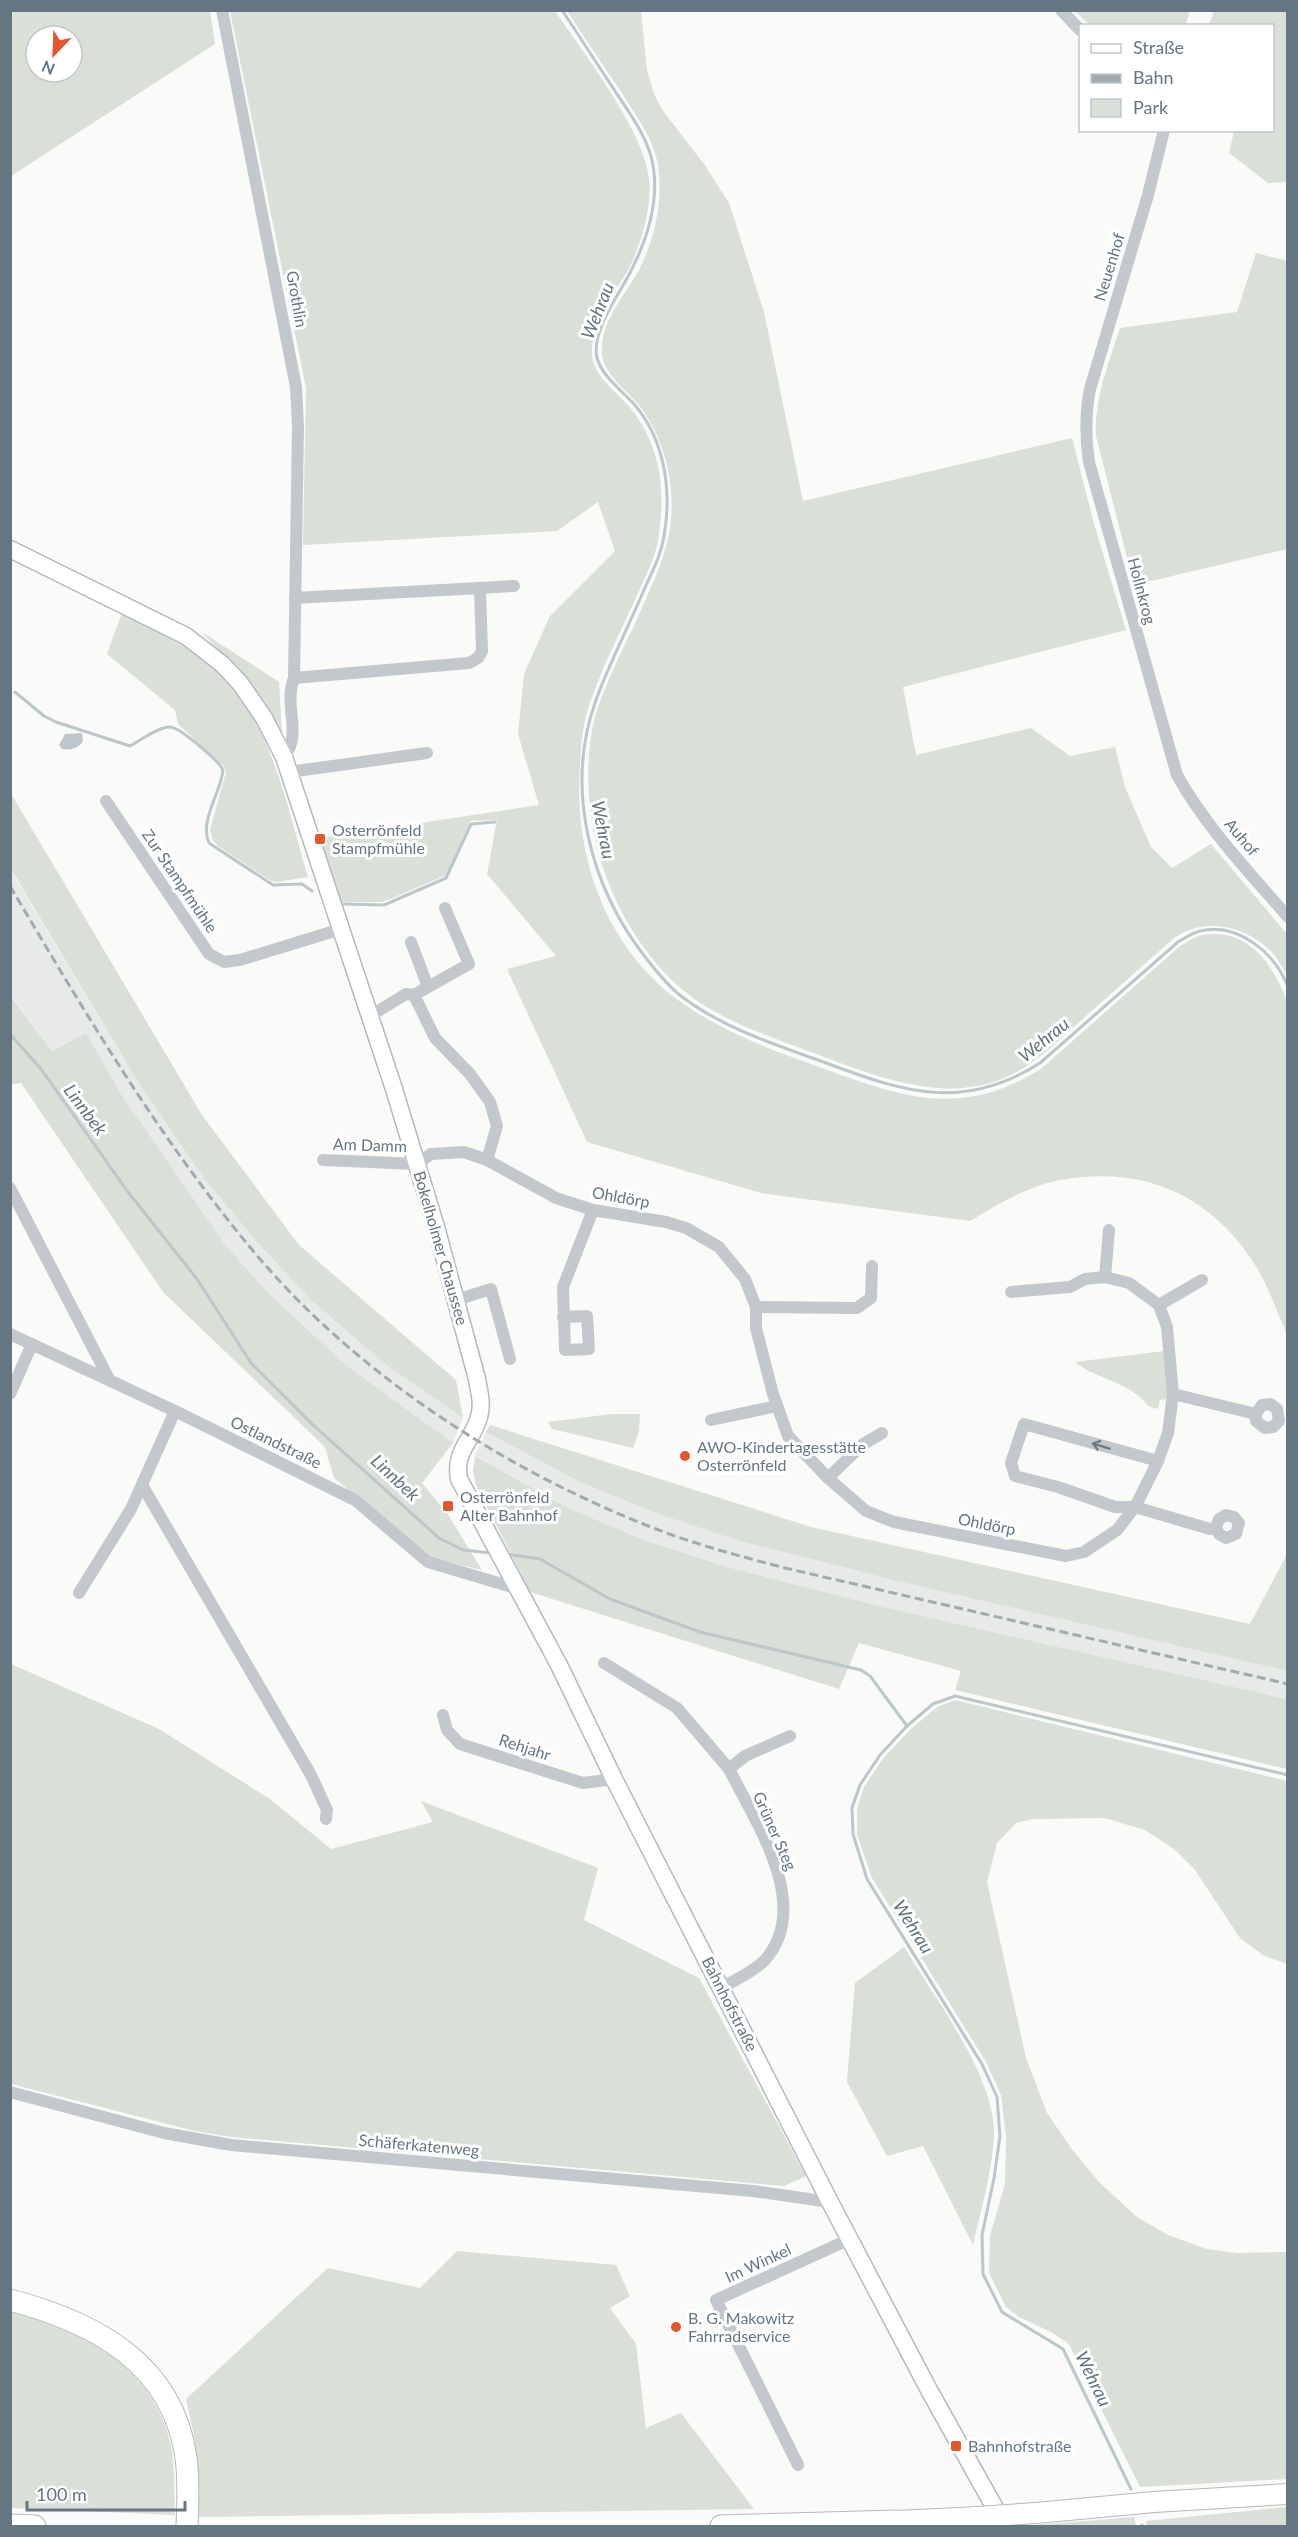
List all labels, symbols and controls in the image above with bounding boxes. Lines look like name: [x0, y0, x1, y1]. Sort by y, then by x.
north arrow: [24, 24, 84, 84]
legend: [1079, 24, 1274, 132]
text: Straße: [1133, 36, 1184, 58]
text: N: [39, 57, 57, 79]
text: Bahn: [1133, 66, 1174, 88]
text: Park: [1133, 96, 1169, 118]
street label: Neuenhof: [1089, 230, 1128, 303]
street label: Grothlin: [283, 269, 312, 329]
water label: Wehrau: [576, 279, 618, 342]
street label: Hollnkrog: [1124, 555, 1161, 626]
water label: Wehrau: [588, 799, 620, 861]
street label: Auhof: [1221, 814, 1264, 860]
place label: Osterrönfeld Stampfmühle: [332, 820, 425, 857]
street label: Zur Stampfmühle: [139, 825, 222, 936]
marker: Osterrönfeld Stampfmühle: [313, 832, 327, 846]
water label: Wehrau: [1014, 1012, 1073, 1066]
water label: Linnbek: [59, 1079, 112, 1140]
street label: Am Damm: [333, 1134, 407, 1155]
street label: Bokelholmer Chaussee: [410, 1169, 473, 1327]
street label: Ohldörp: [591, 1182, 651, 1211]
street label: Ostlandstraße: [228, 1411, 325, 1472]
place label: AWO-Kindertagesstätte Osterrönfeld: [697, 1437, 866, 1474]
one-way arrow: [1092, 1440, 1111, 1451]
water label: Linnbek: [367, 1449, 425, 1506]
marker: AWO-Kindertagesstätte Osterrönfeld: [678, 1449, 692, 1463]
place label: Osterrönfeld Alter Bahnhof: [460, 1487, 558, 1524]
marker: Osterrönfeld Alter Bahnhof: [441, 1499, 455, 1513]
street label: Ohldörp: [957, 1509, 1017, 1538]
street label: Rehjahr: [497, 1729, 554, 1764]
street label: Grüner Steg: [750, 1789, 801, 1873]
water label: Wehrau: [889, 1896, 939, 1957]
street label: Bahnhofstraße: [698, 1953, 762, 2054]
street label: Schäferkatenweg: [358, 2130, 480, 2159]
street label: Im Winkel: [722, 2239, 794, 2286]
place label: B. G. Makowitz Fahrradservice: [688, 2308, 794, 2345]
marker: B. G. Makowitz Fahrradservice: [669, 2320, 683, 2334]
water label: Wehrau: [1071, 2347, 1117, 2410]
place label: Bahnhofstraße: [968, 2436, 1072, 2455]
marker: Bahnhofstraße: [949, 2439, 963, 2453]
scale bar: [27, 2474, 184, 2512]
text: 100 m: [36, 2483, 87, 2505]

